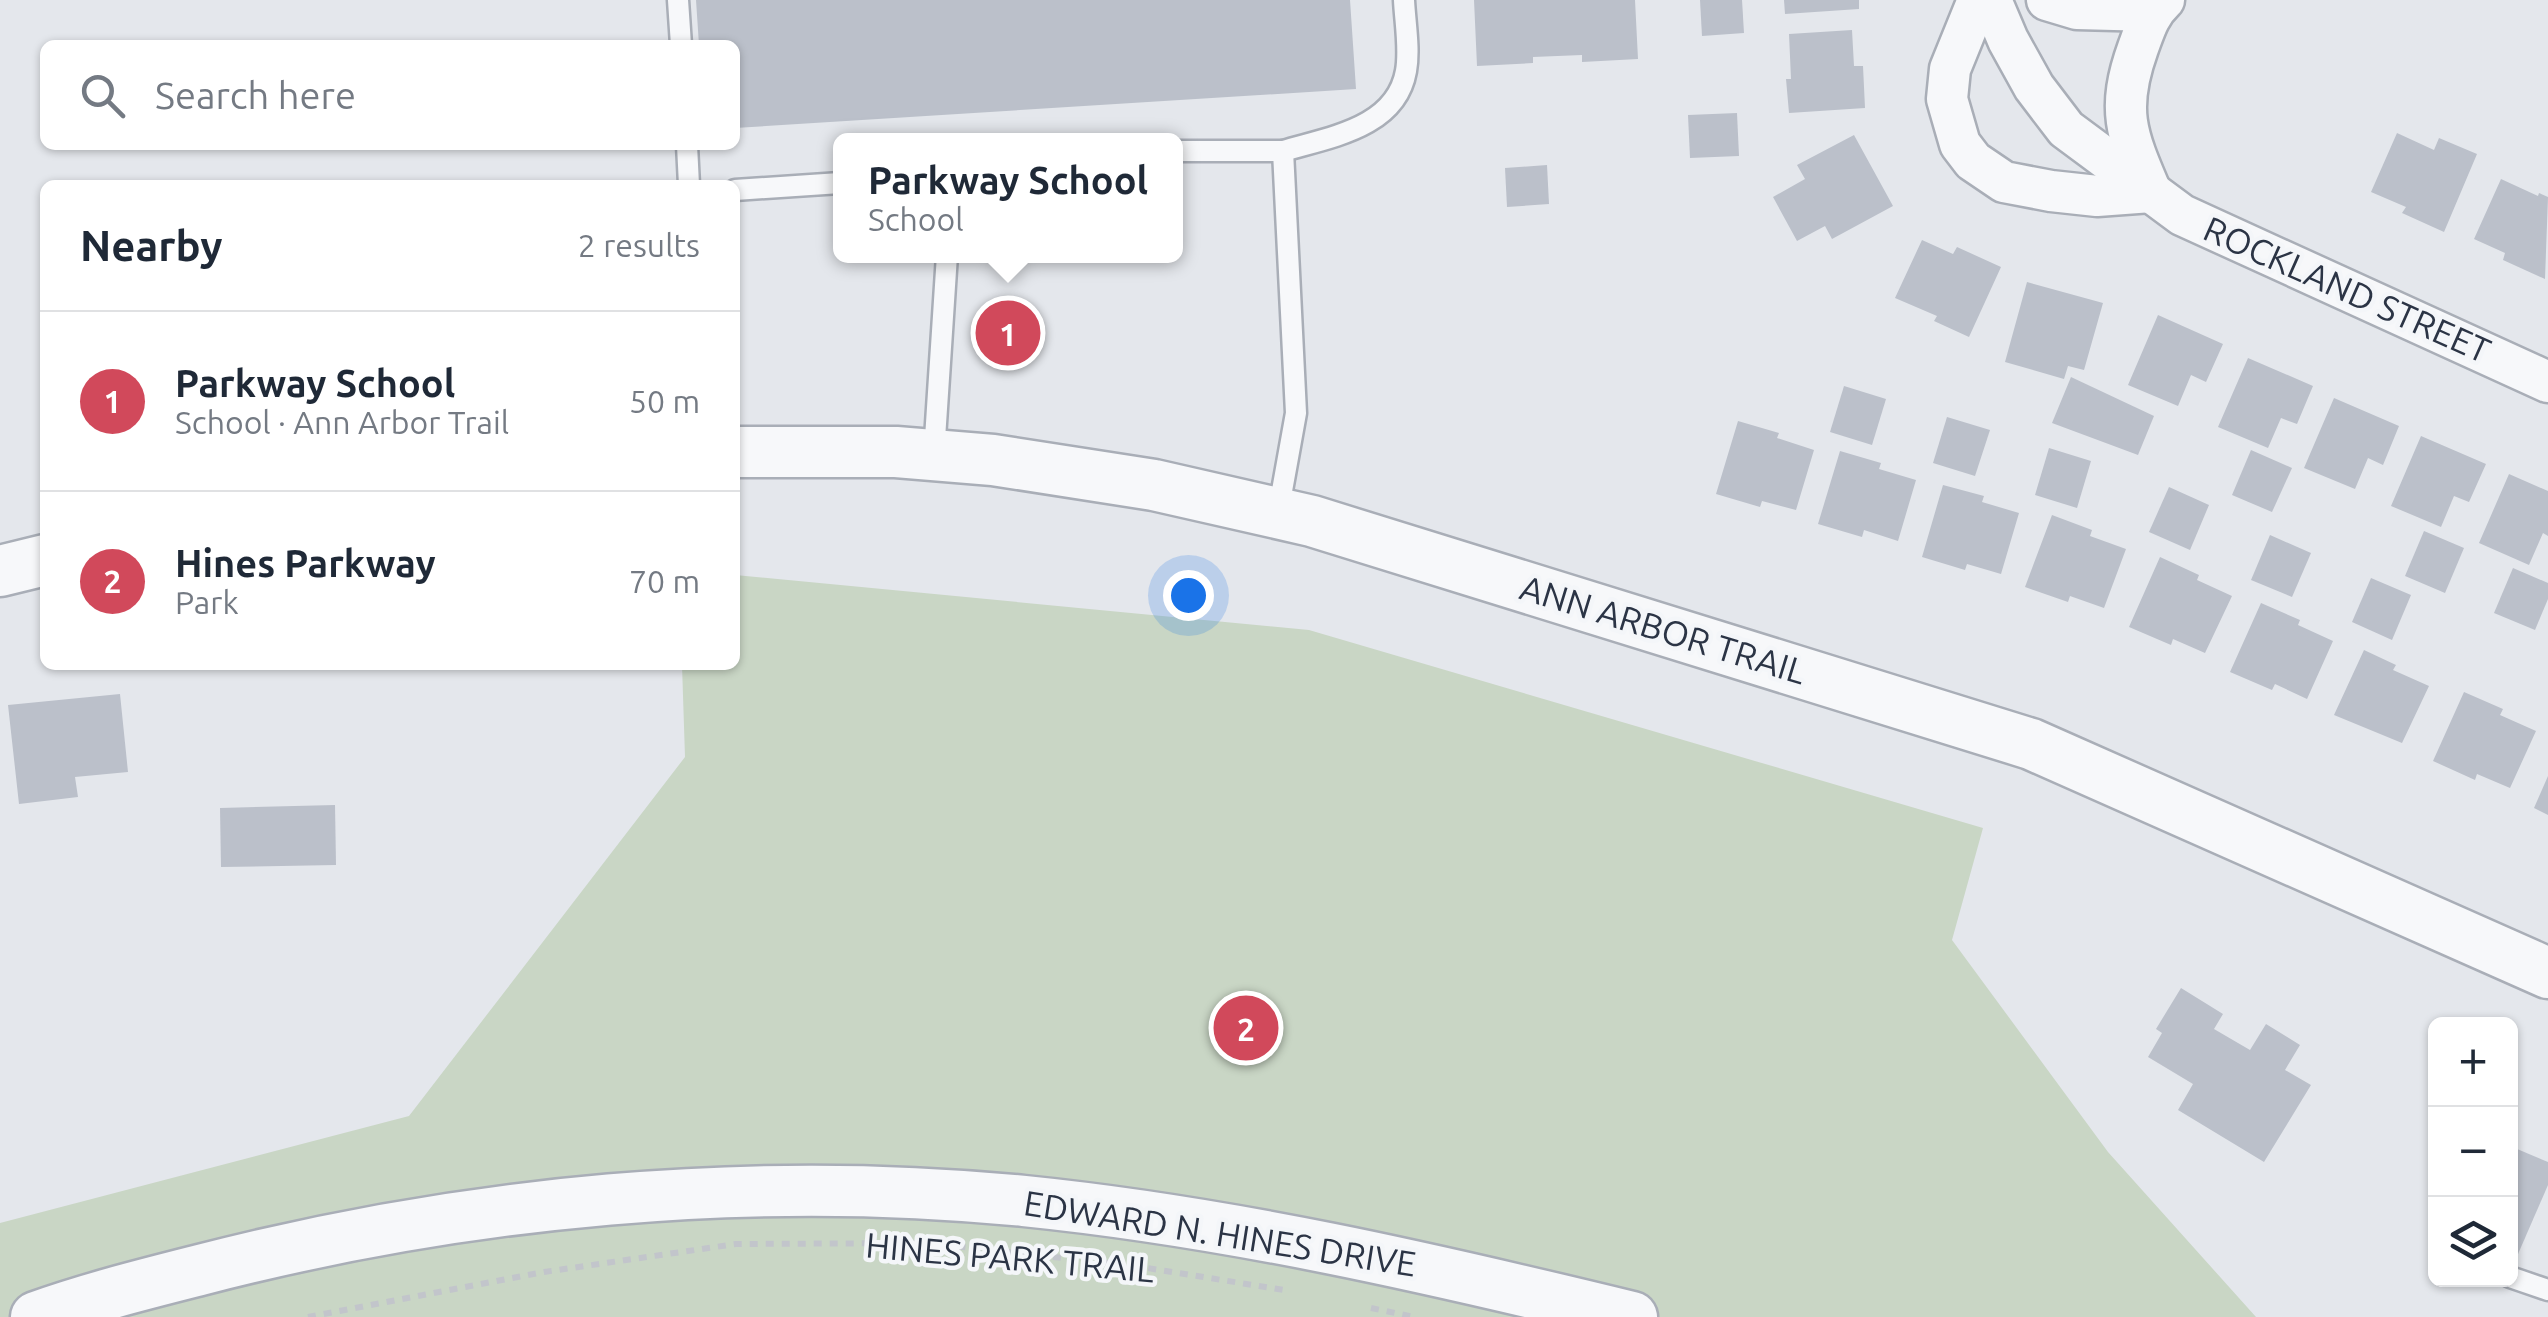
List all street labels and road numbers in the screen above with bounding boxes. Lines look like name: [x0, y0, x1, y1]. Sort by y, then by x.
street label: ROCKLAND STREET: [2198, 208, 2497, 370]
street label: ANN ARBOR TRAIL: [1516, 567, 1811, 692]
street label: EDWARD N. HINES DRIVE: [1021, 1182, 1419, 1284]
street label: HINES PARK TRAIL: [864, 1224, 1156, 1290]

